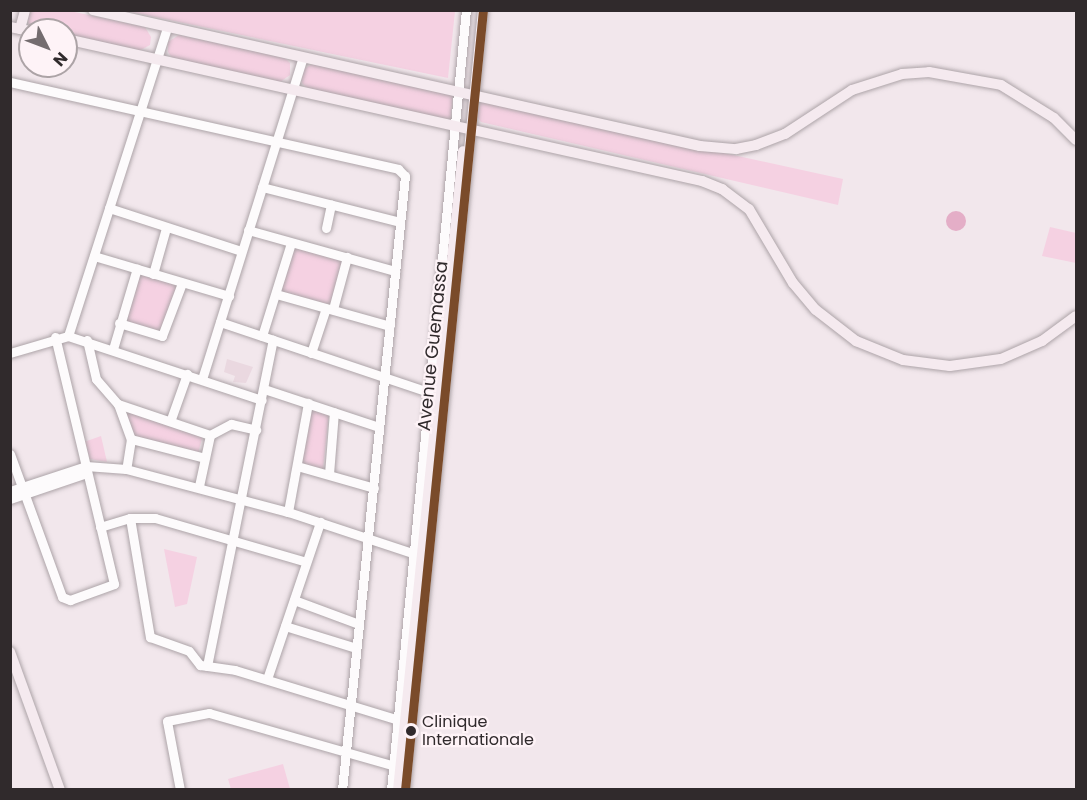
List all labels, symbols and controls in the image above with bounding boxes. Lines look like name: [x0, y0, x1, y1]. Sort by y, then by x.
north arrow: [18, 18, 78, 78]
text: N: [48, 47, 73, 71]
street label: Avenue Guemassa: [413, 260, 453, 432]
place label: Clinique Internationale: [422, 712, 534, 750]
marker: Clinique Internationale: [405, 725, 417, 737]

